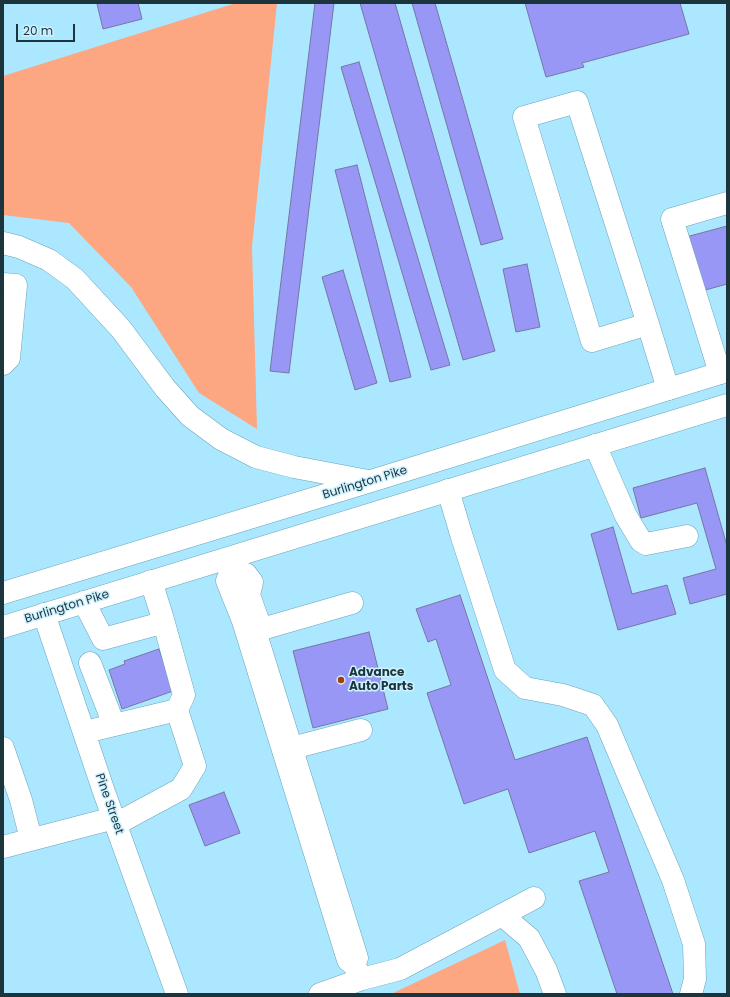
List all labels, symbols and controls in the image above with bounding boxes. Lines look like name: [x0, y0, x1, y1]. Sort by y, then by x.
scale bar: [18, 16, 77, 42]
text: 20 m: [23, 22, 53, 39]
street label: Burlington Pike: [321, 463, 409, 503]
street label: Burlington Pike: [23, 587, 111, 627]
place label: Advance Auto Parts: [349, 666, 413, 694]
marker: Advance Auto Parts: [336, 675, 346, 685]
street label: Pine Street: [92, 772, 126, 836]

